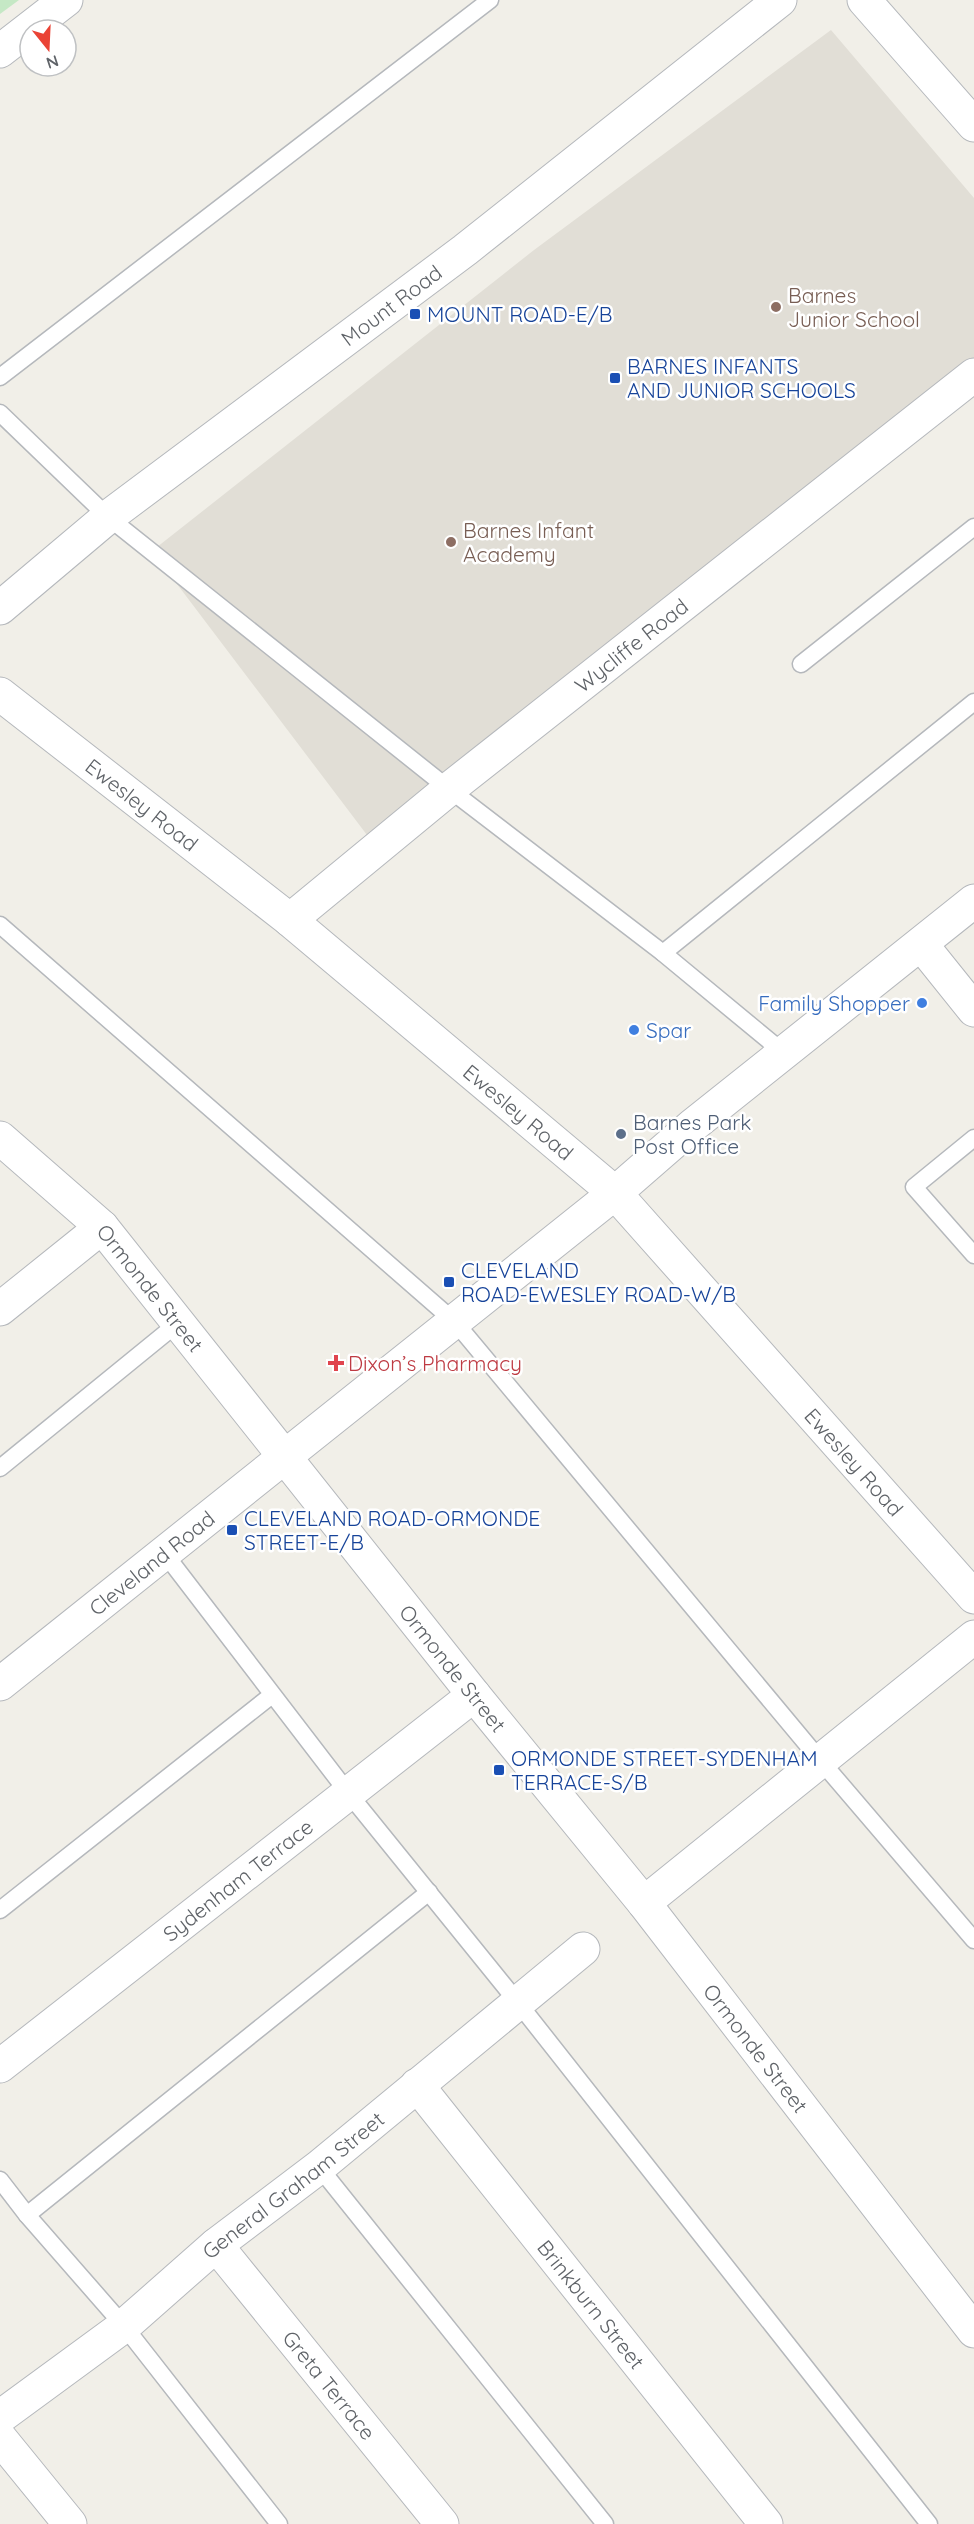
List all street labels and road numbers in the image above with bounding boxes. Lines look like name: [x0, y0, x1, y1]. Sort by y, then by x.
street label: Mount Road: [336, 259, 447, 351]
street label: Wycliffe Road: [569, 593, 693, 698]
street label: Ewesley Road: [80, 753, 203, 857]
street label: Ewesley Road: [458, 1058, 579, 1165]
street label: Ormonde Street: [92, 1219, 209, 1357]
street label: Ewesley Road: [799, 1403, 909, 1521]
street label: Cleveland Road: [84, 1505, 220, 1621]
street label: Ormonde Street: [394, 1599, 512, 1737]
street label: Sydenham Terrace: [158, 1813, 318, 1947]
street label: Ormonde Street: [698, 1978, 814, 2118]
street label: General Graham Street: [197, 2106, 389, 2264]
street label: Brinkburn Street: [532, 2234, 650, 2374]
street label: Greta Terrace: [277, 2325, 381, 2445]

